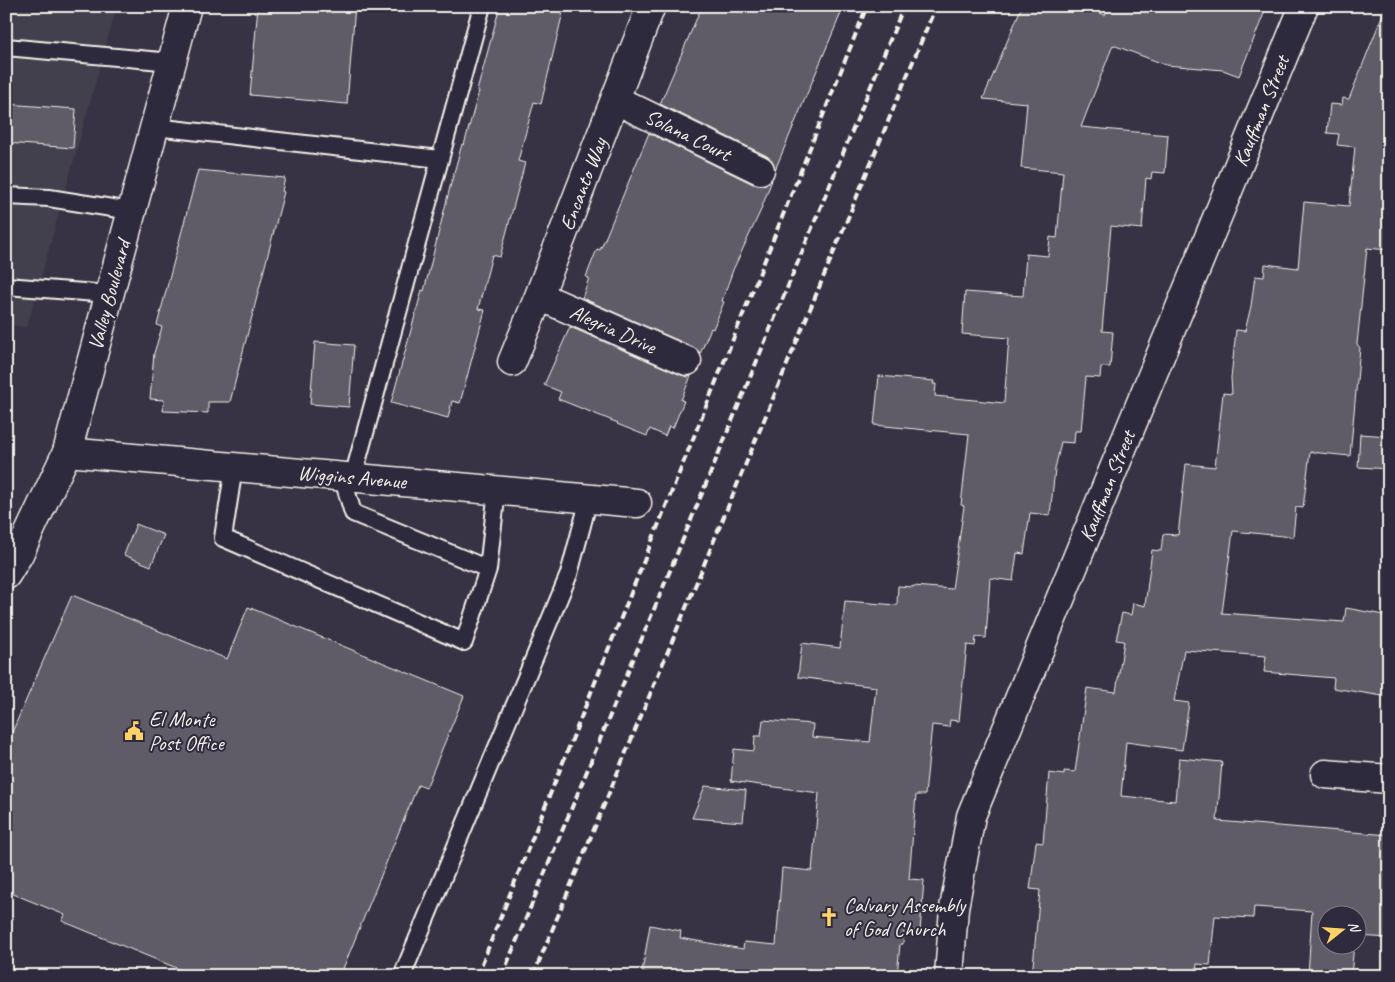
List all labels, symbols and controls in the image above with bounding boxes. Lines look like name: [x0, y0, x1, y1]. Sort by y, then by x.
street label: Kauffman Street: [1227, 50, 1296, 170]
street label: Solana Court: [641, 103, 737, 168]
street label: Encanto Way: [553, 132, 613, 234]
street label: Valley Boulevard: [82, 234, 137, 353]
street label: Alegria Drive: [566, 299, 661, 360]
street label: Kauffman Street: [1073, 425, 1142, 545]
street label: Wiggins Avenue: [297, 459, 408, 495]
place label: El Monte Post Office: [149, 706, 226, 756]
public building icon: El Monte Post Office: [123, 720, 145, 742]
place label: Calvary Assembly of God Church: [844, 892, 967, 942]
north arrow: [1318, 904, 1368, 954]
church icon: Calvary Assembly of God Church: [818, 906, 840, 928]
text: N: [1345, 920, 1364, 935]

